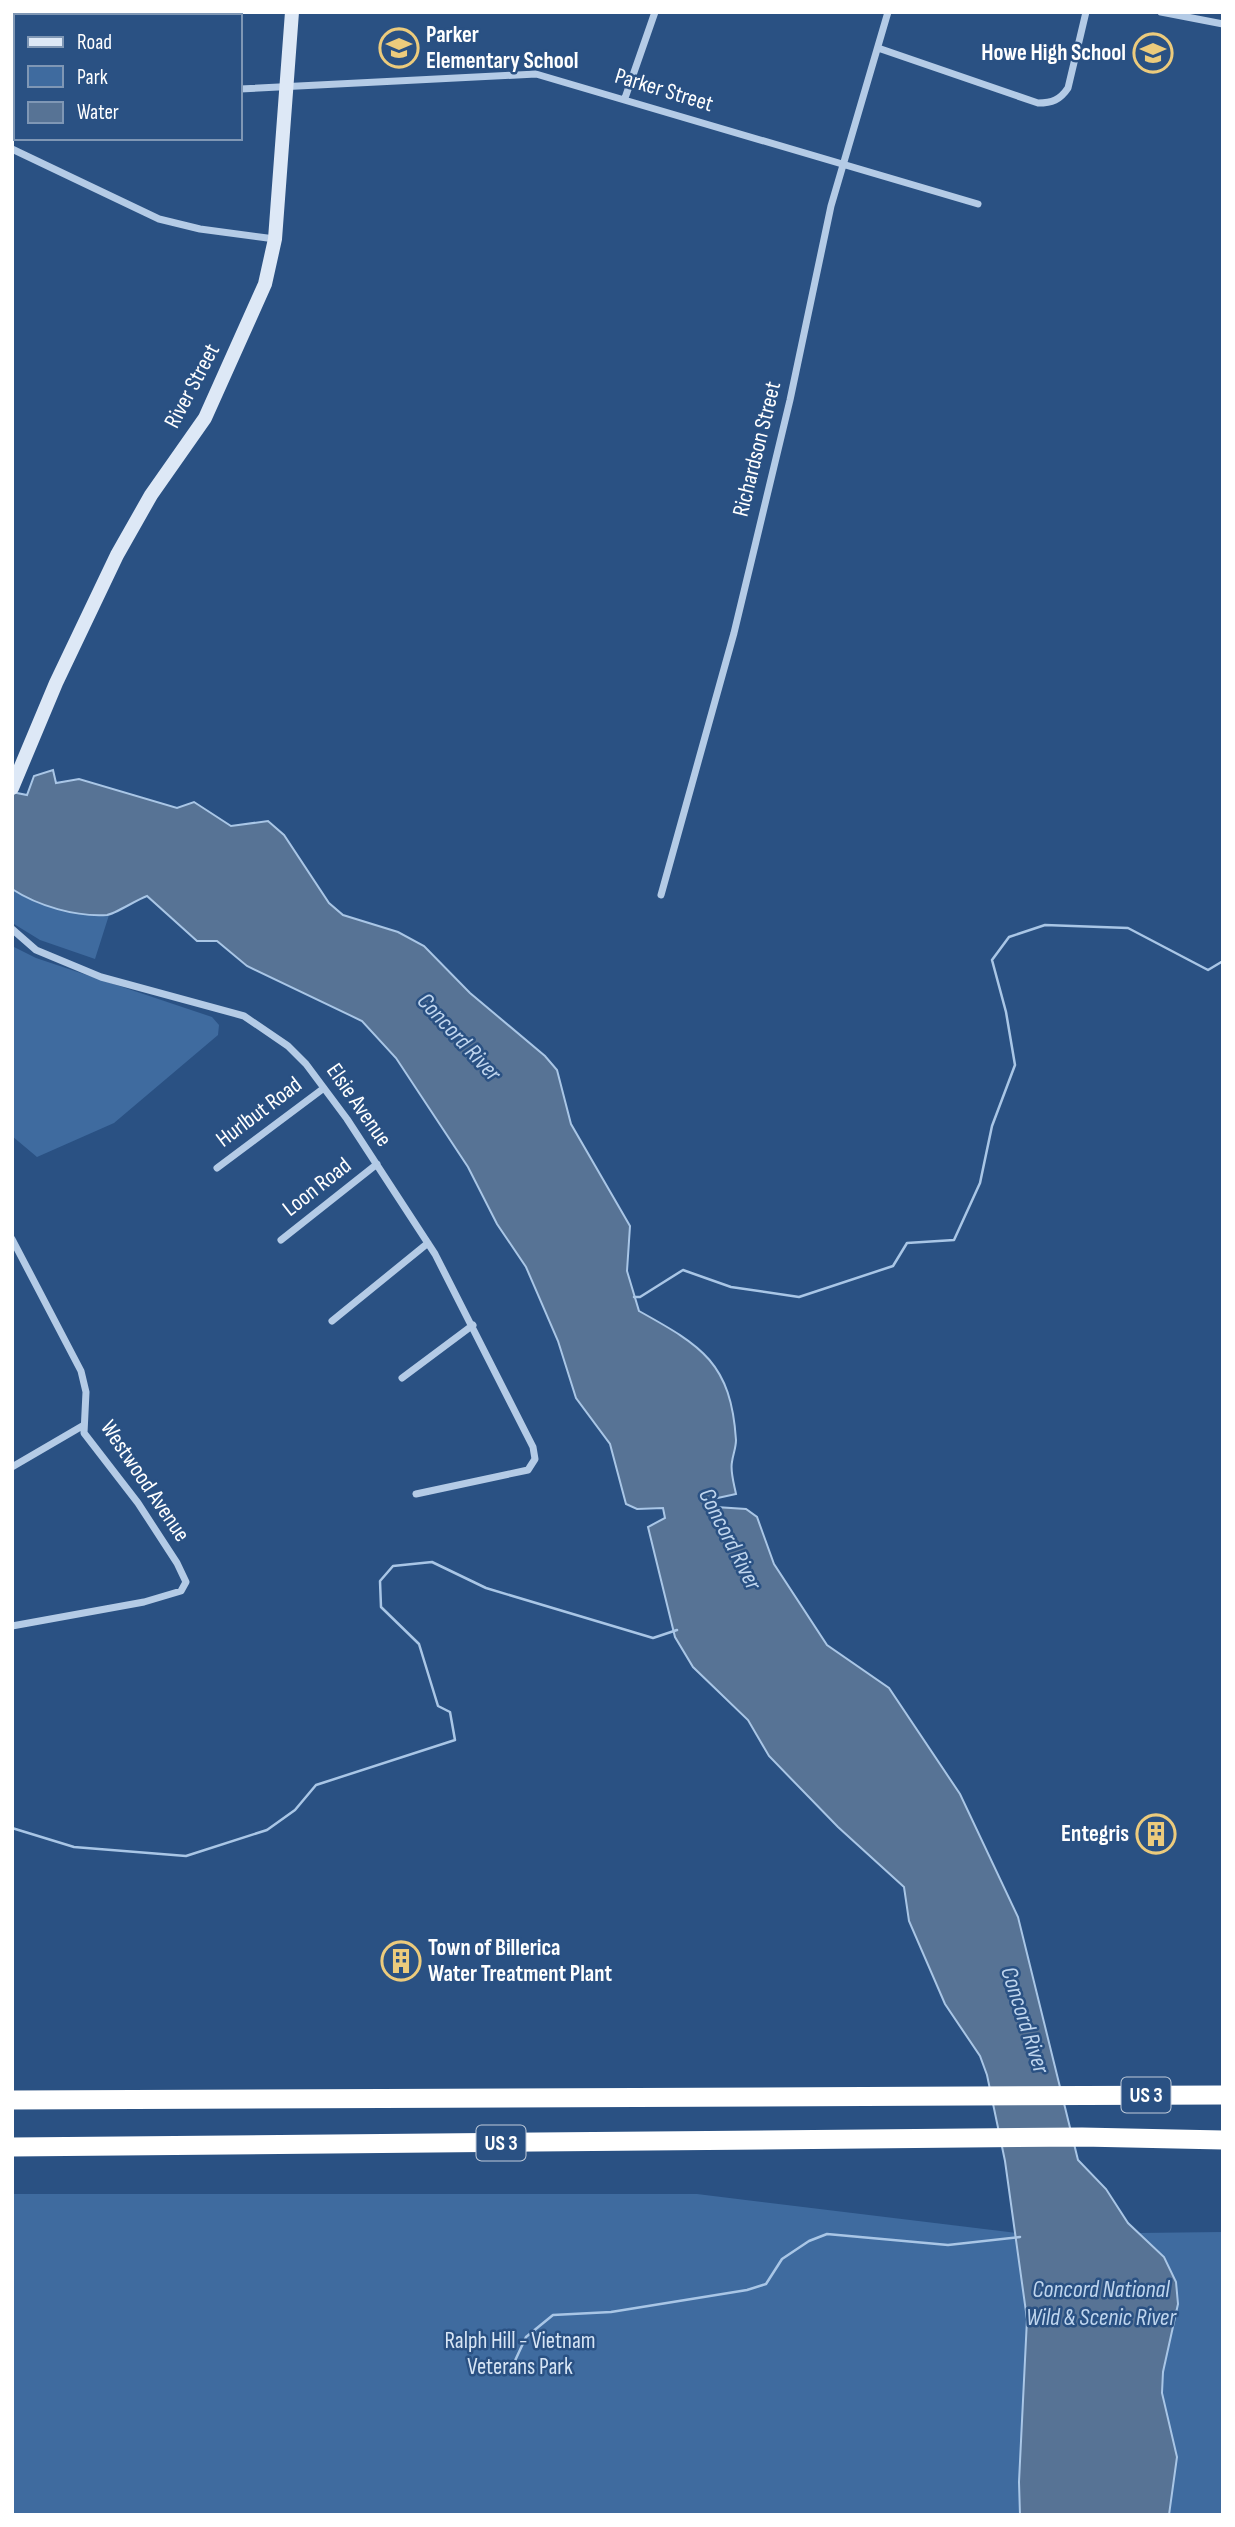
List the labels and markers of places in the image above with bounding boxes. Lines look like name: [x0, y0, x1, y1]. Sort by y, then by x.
place label: Parker Elementary School: [426, 21, 578, 75]
school or university icon: Parker Elementary School: [378, 27, 420, 69]
school or university icon: Howe High School: [1132, 32, 1174, 74]
place label: Howe High School: [981, 39, 1126, 67]
building icon: Entegris: [1135, 1813, 1177, 1855]
place label: Entegris: [1061, 1820, 1129, 1848]
place label: Town of Billerica Water Treatment Plant: [428, 1934, 613, 1988]
building icon: Town of Billerica Water Treatment Plant: [380, 1940, 422, 1982]

